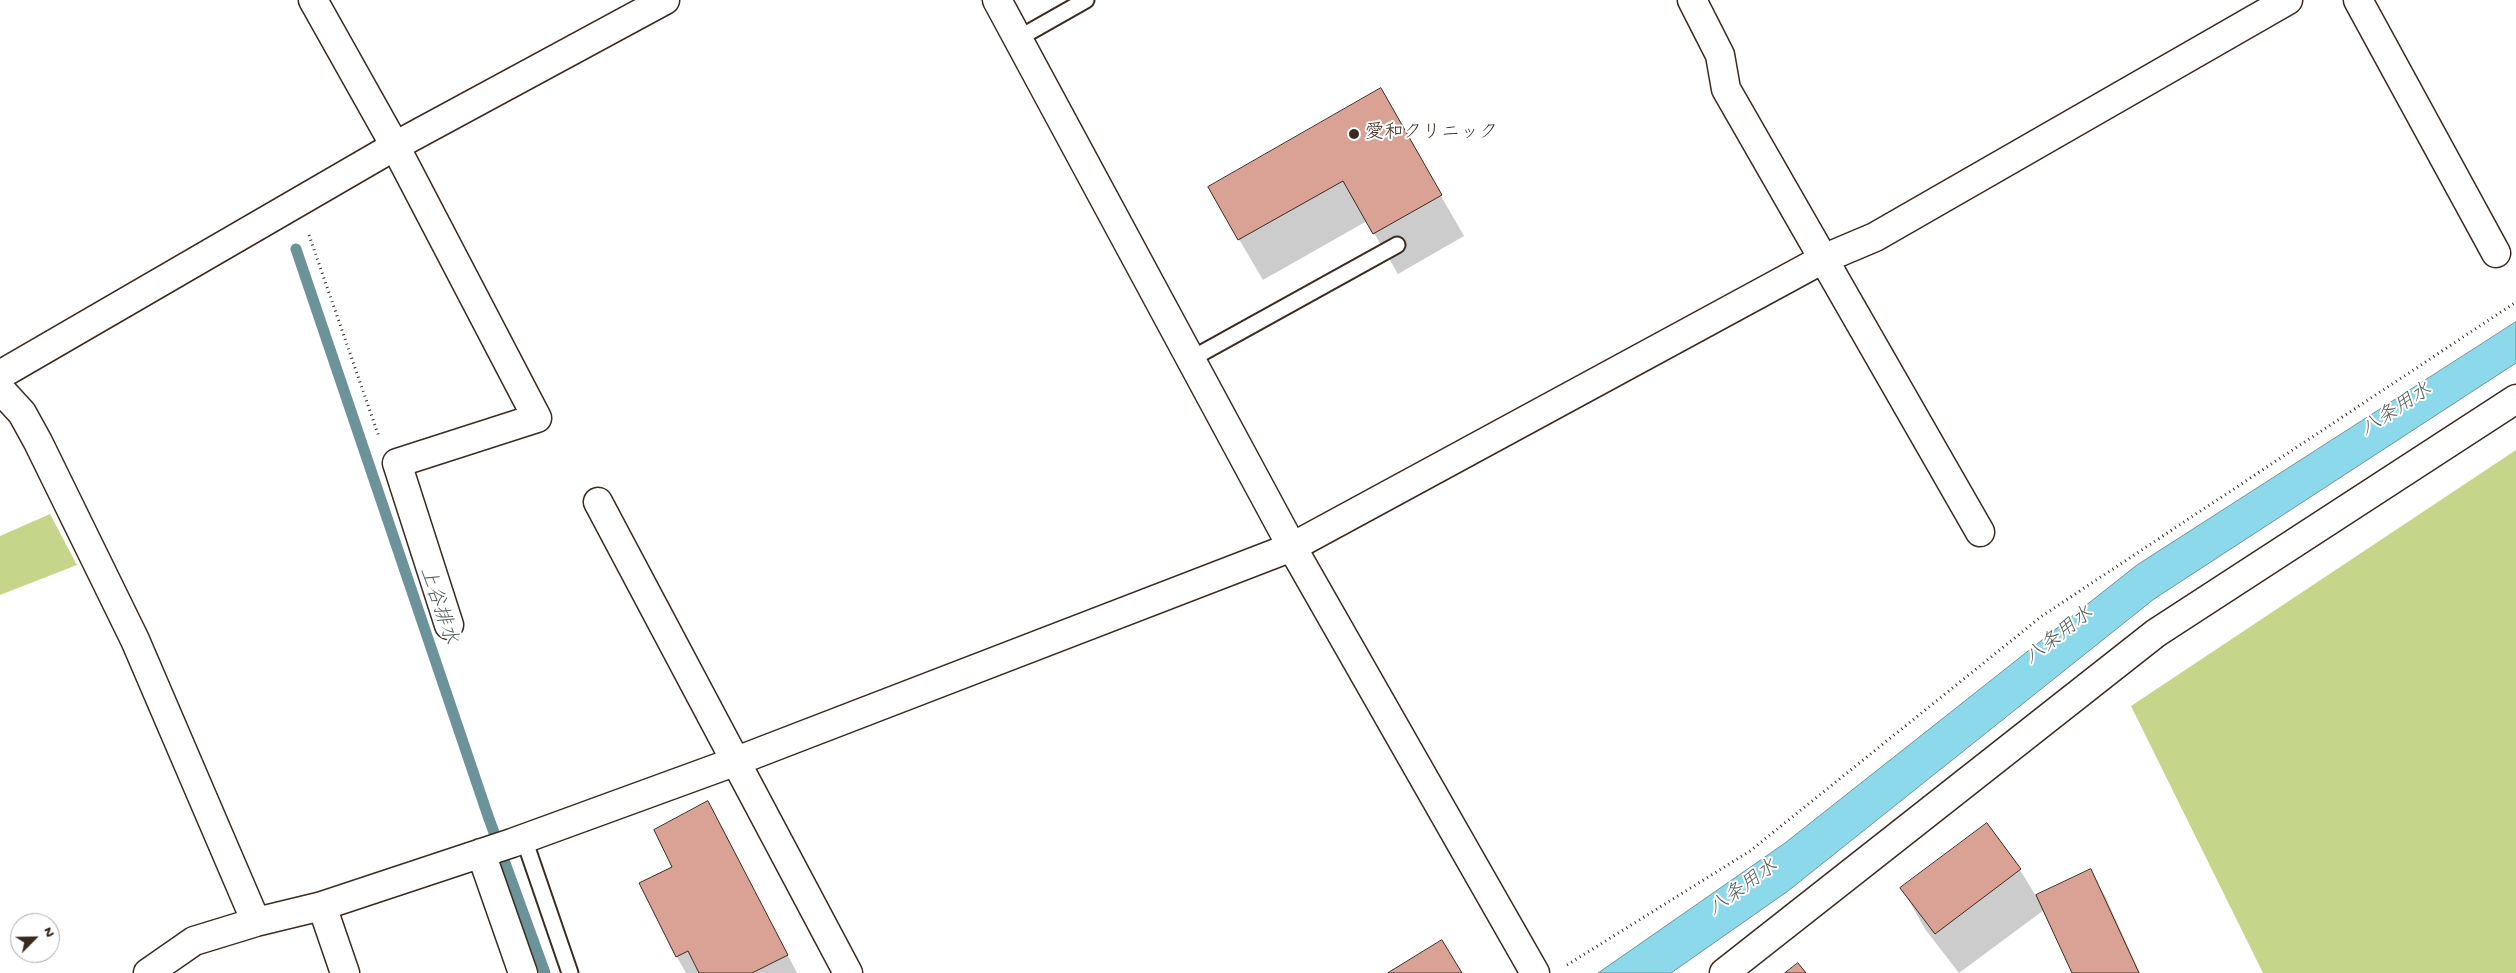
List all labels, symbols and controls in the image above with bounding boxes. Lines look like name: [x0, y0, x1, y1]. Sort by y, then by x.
place label: 愛和クリニック: [1365, 123, 1498, 145]
marker: 愛和クリニック: [1347, 127, 1361, 141]
water label: 八条用水: [2357, 379, 2437, 443]
water label: 上谷排水: [413, 564, 461, 648]
water label: 八条用水: [2021, 603, 2099, 671]
water label: 八条用水: [1705, 856, 1783, 922]
north arrow: [10, 913, 60, 963]
text: N: [39, 925, 58, 940]

